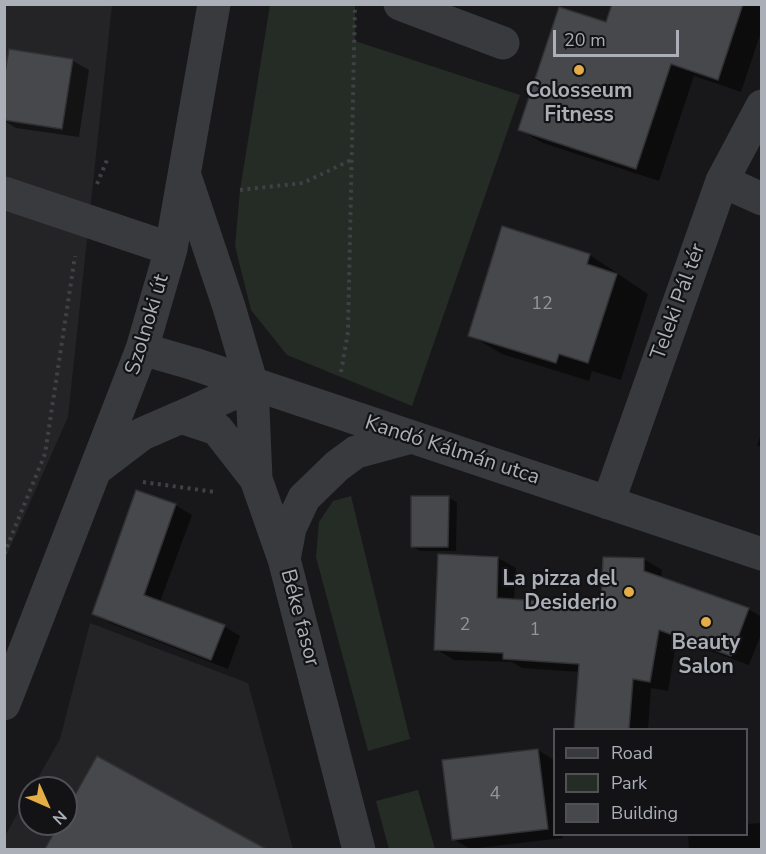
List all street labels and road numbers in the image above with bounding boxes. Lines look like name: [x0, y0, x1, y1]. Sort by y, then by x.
street label: Teleki Pál tér: [646, 240, 712, 364]
street label: Szolnoki út: [121, 272, 175, 378]
street label: Kandó Kálmán utca: [361, 411, 543, 491]
street label: Béke fasor: [274, 567, 324, 669]

